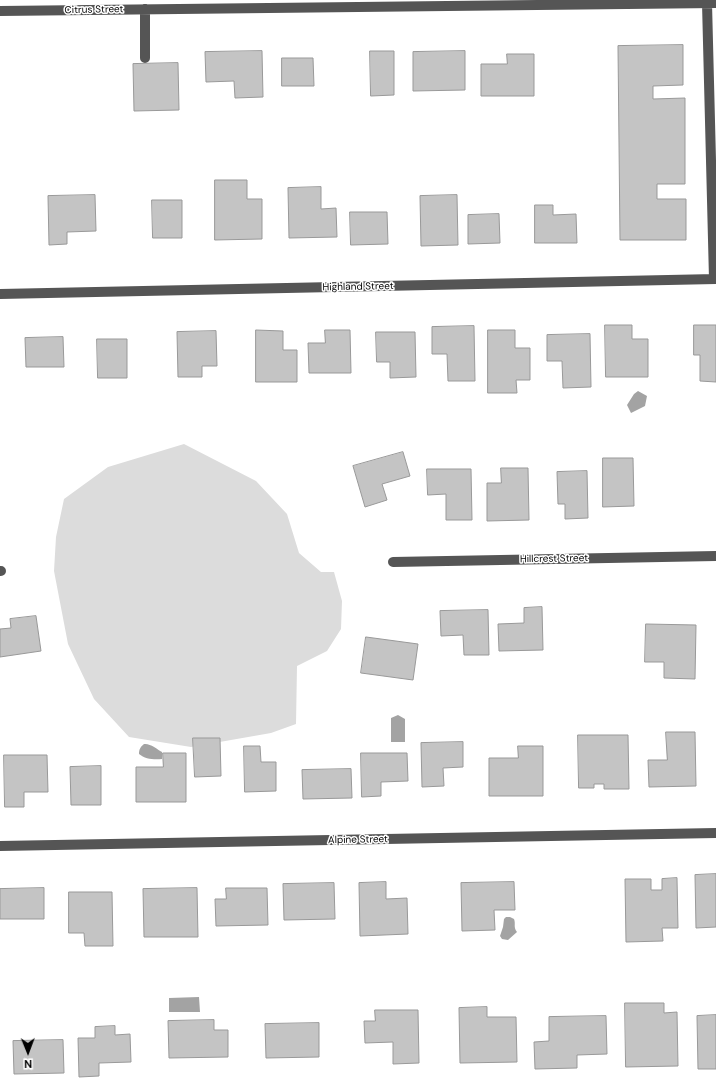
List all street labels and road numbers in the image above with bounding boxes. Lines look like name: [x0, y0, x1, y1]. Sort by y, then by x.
street label: Citrus Street: [64, 3, 124, 17]
street label: Highland Street: [322, 280, 394, 294]
street label: Hillcrest Street: [520, 552, 588, 566]
street label: Alpine Street: [328, 833, 388, 847]

